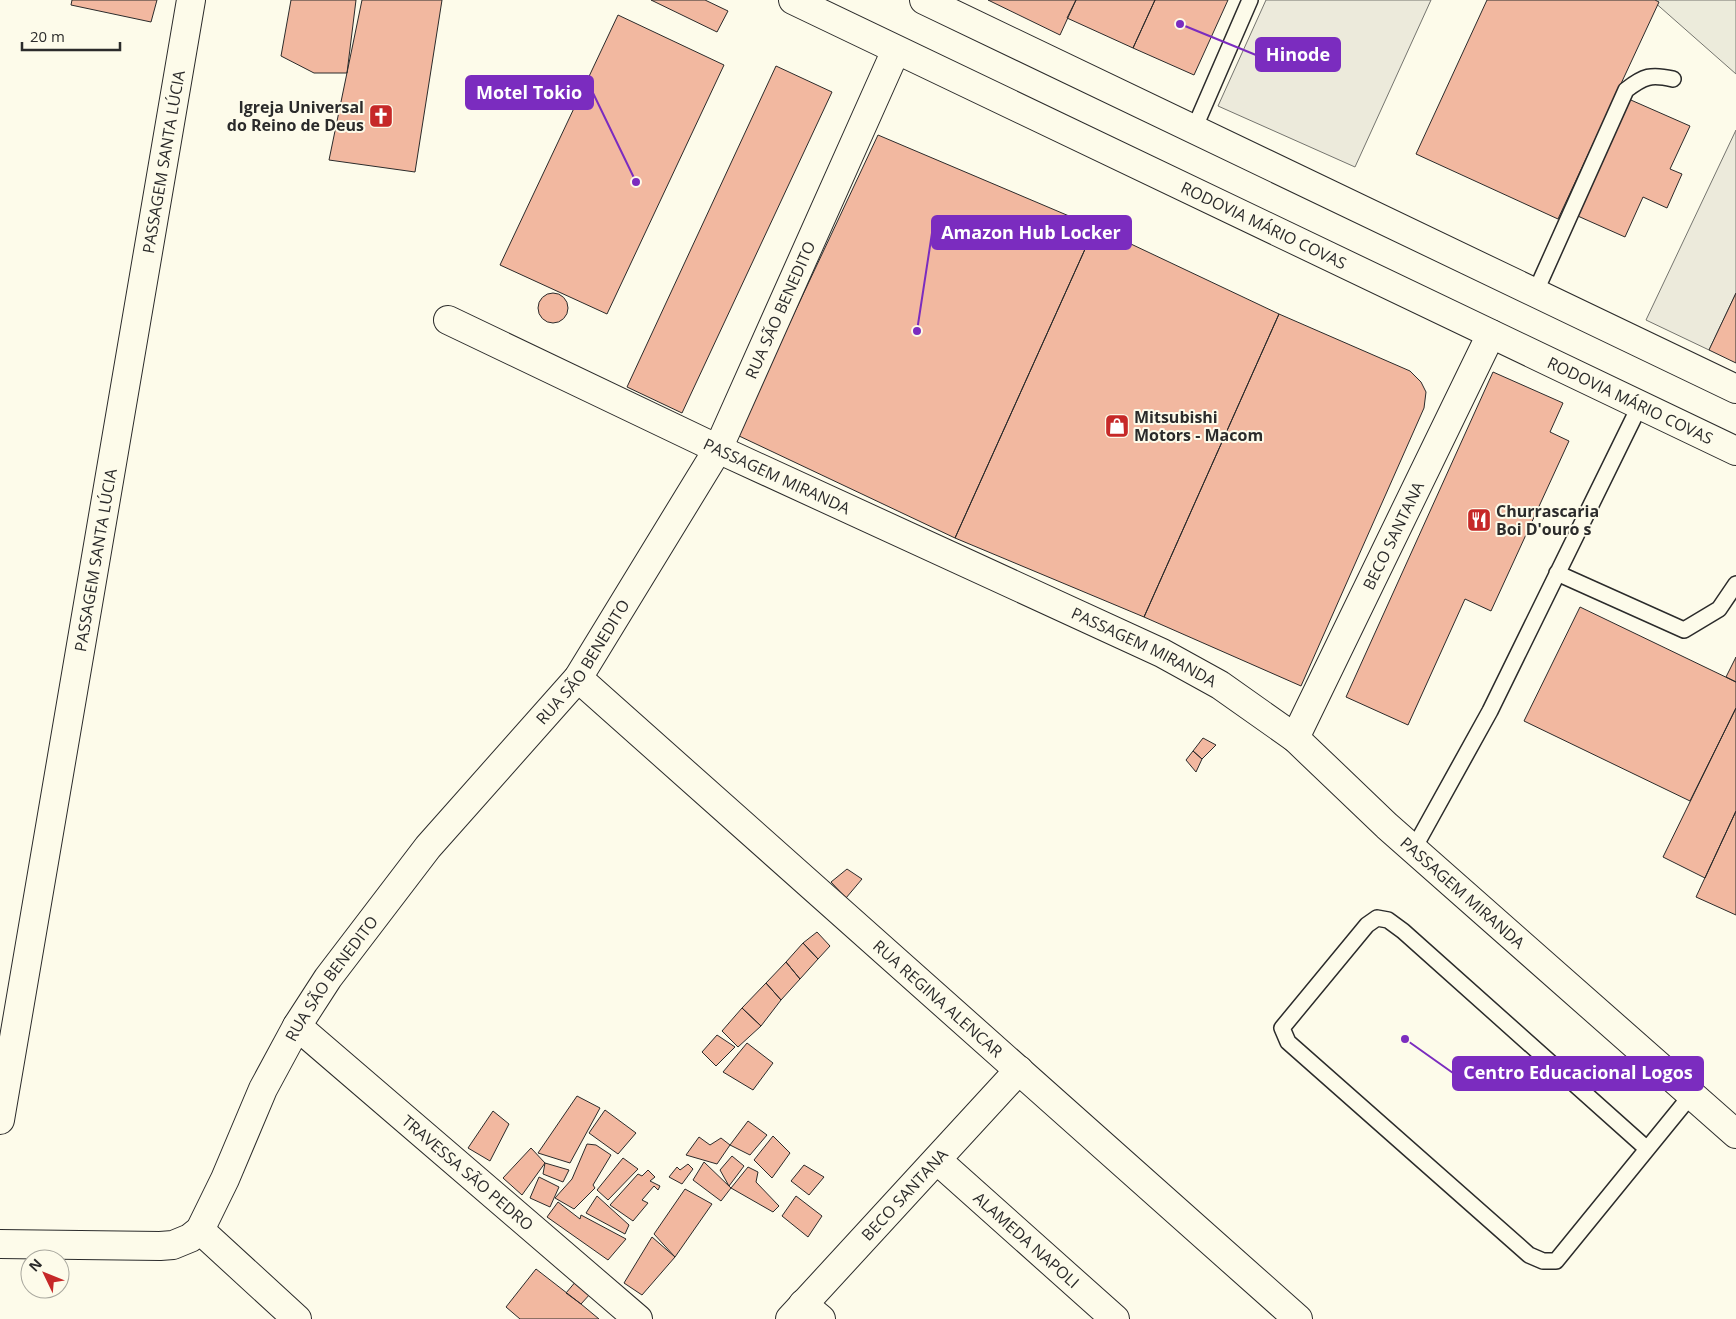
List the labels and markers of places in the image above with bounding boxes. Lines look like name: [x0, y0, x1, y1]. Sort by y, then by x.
callout: Hinode: [1256, 38, 1340, 71]
callout: Motel Tokio: [466, 76, 593, 109]
place label: Igreja Universal do Reino de Deus: [227, 96, 364, 136]
church icon: Igreja Universal do Reino de Deus: [368, 103, 394, 129]
callout: Amazon Hub Locker: [932, 216, 1131, 249]
place label: Mitsubishi Motors - Macom: [1134, 406, 1263, 446]
shop icon: Mitsubishi Motors - Macom: [1104, 413, 1130, 439]
place label: Churrascaria Boi D'ouro s: [1496, 500, 1599, 540]
restaurant icon: Churrascaria Boi D'ouro s: [1466, 507, 1492, 533]
callout: Centro Educacional Logos: [1453, 1057, 1703, 1090]

